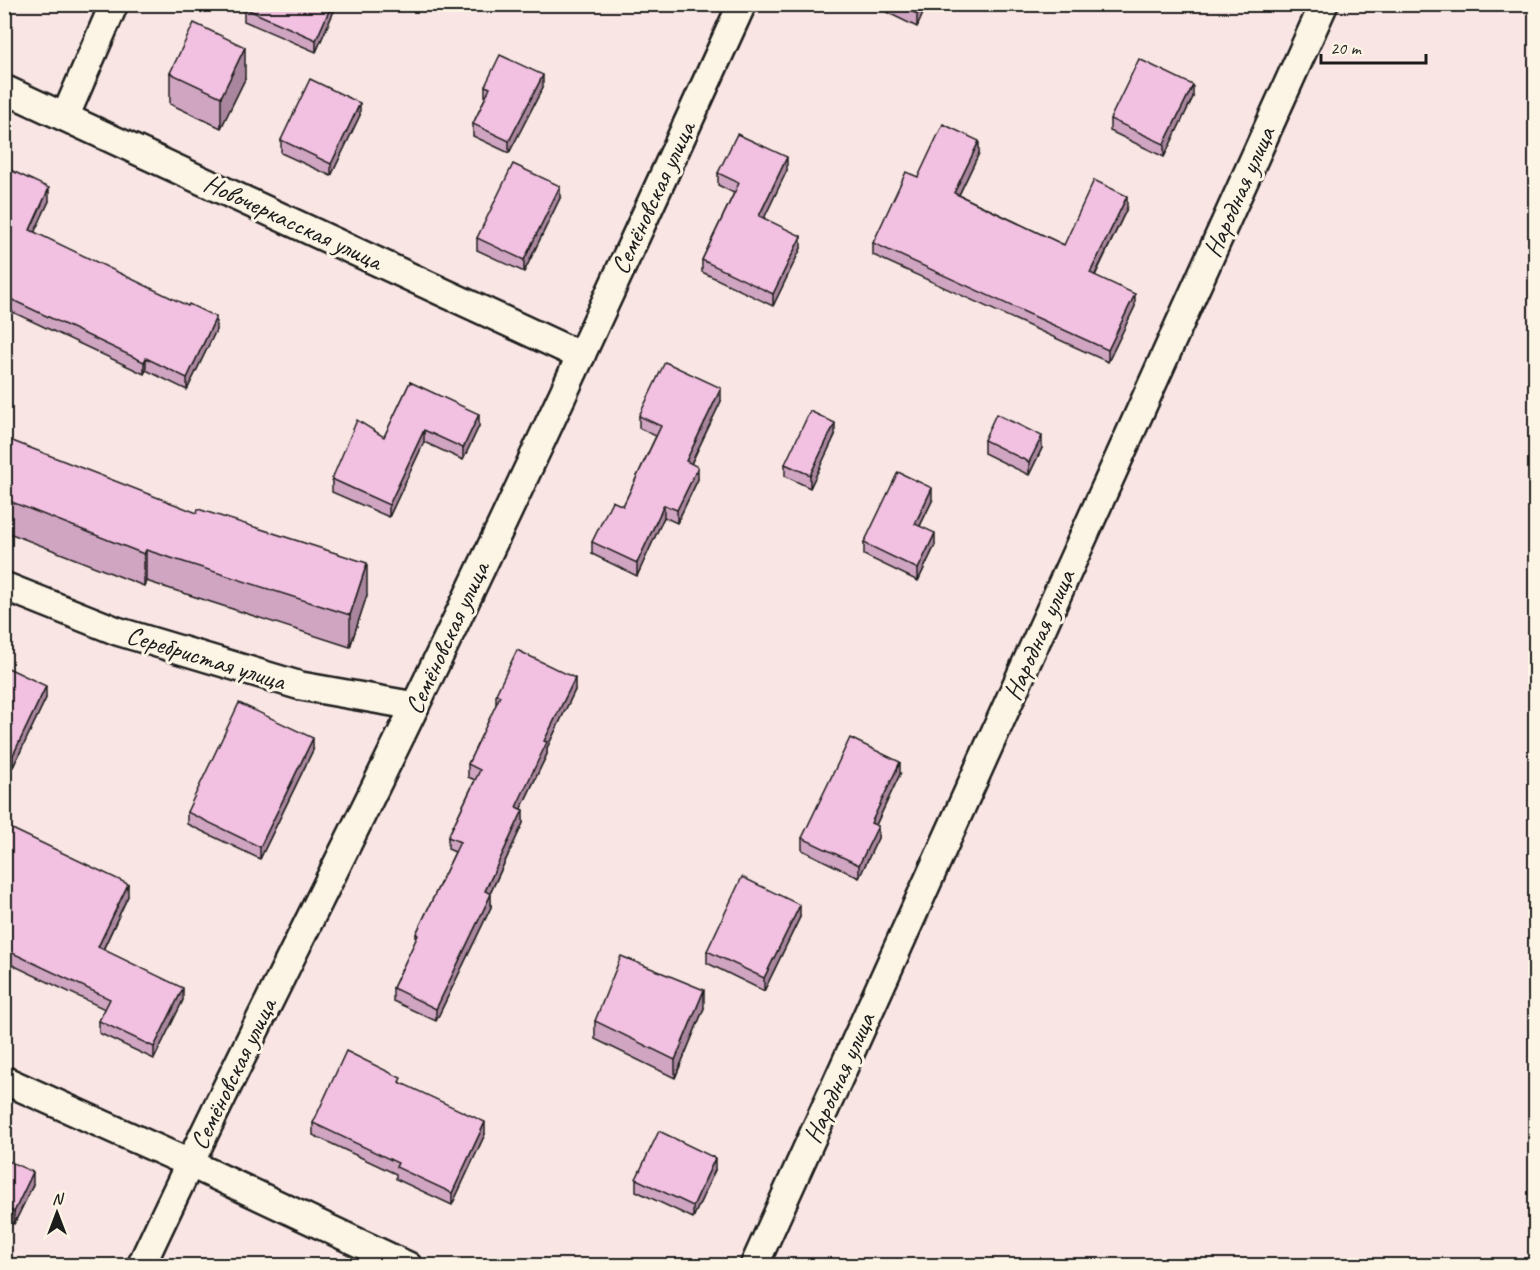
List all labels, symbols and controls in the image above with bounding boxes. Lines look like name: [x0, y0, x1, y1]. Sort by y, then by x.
scale bar: [1321, 27, 1426, 65]
text: 20 m: [1330, 37, 1363, 59]
street label: Семёновская улица: [603, 114, 704, 279]
street label: Народная улица: [1196, 120, 1283, 262]
street label: Новочеркасская улица: [199, 166, 389, 279]
street label: Семёновская улица: [397, 554, 498, 719]
street label: Народная улица: [996, 563, 1083, 705]
street label: Серебристая улица: [123, 618, 291, 698]
street label: Семёновская улица: [182, 991, 285, 1155]
street label: Народная улица: [796, 1006, 883, 1148]
north arrow: [27, 1183, 87, 1243]
text: N: [52, 1189, 65, 1209]

